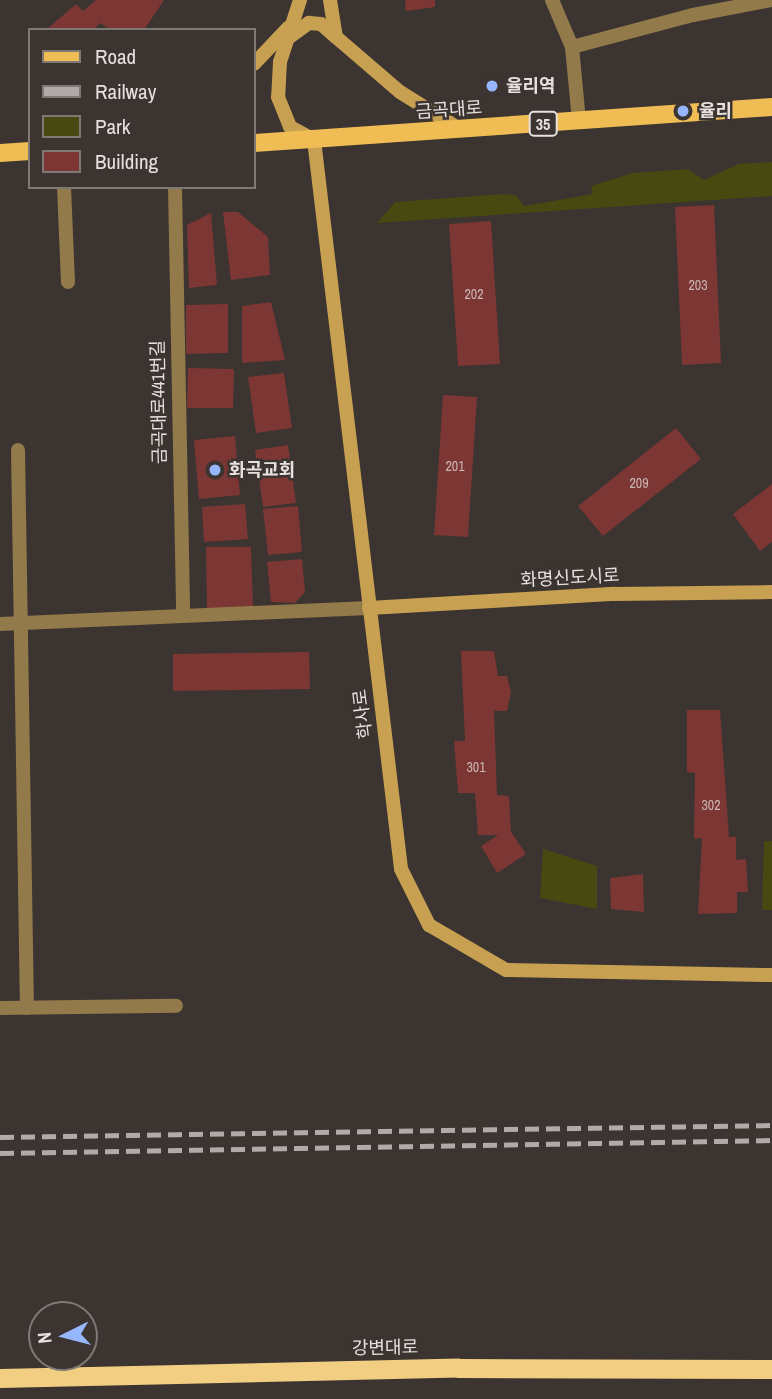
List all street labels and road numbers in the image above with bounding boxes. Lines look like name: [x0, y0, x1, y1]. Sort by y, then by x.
street label: 금곡대로: [415, 97, 483, 123]
road number: 35: [527, 112, 559, 136]
street label: 금곡대로441번길: [147, 340, 171, 464]
street label: 화명신도시로: [520, 565, 620, 591]
street label: 학사로: [349, 688, 377, 740]
street label: 강변대로: [352, 1337, 418, 1359]

